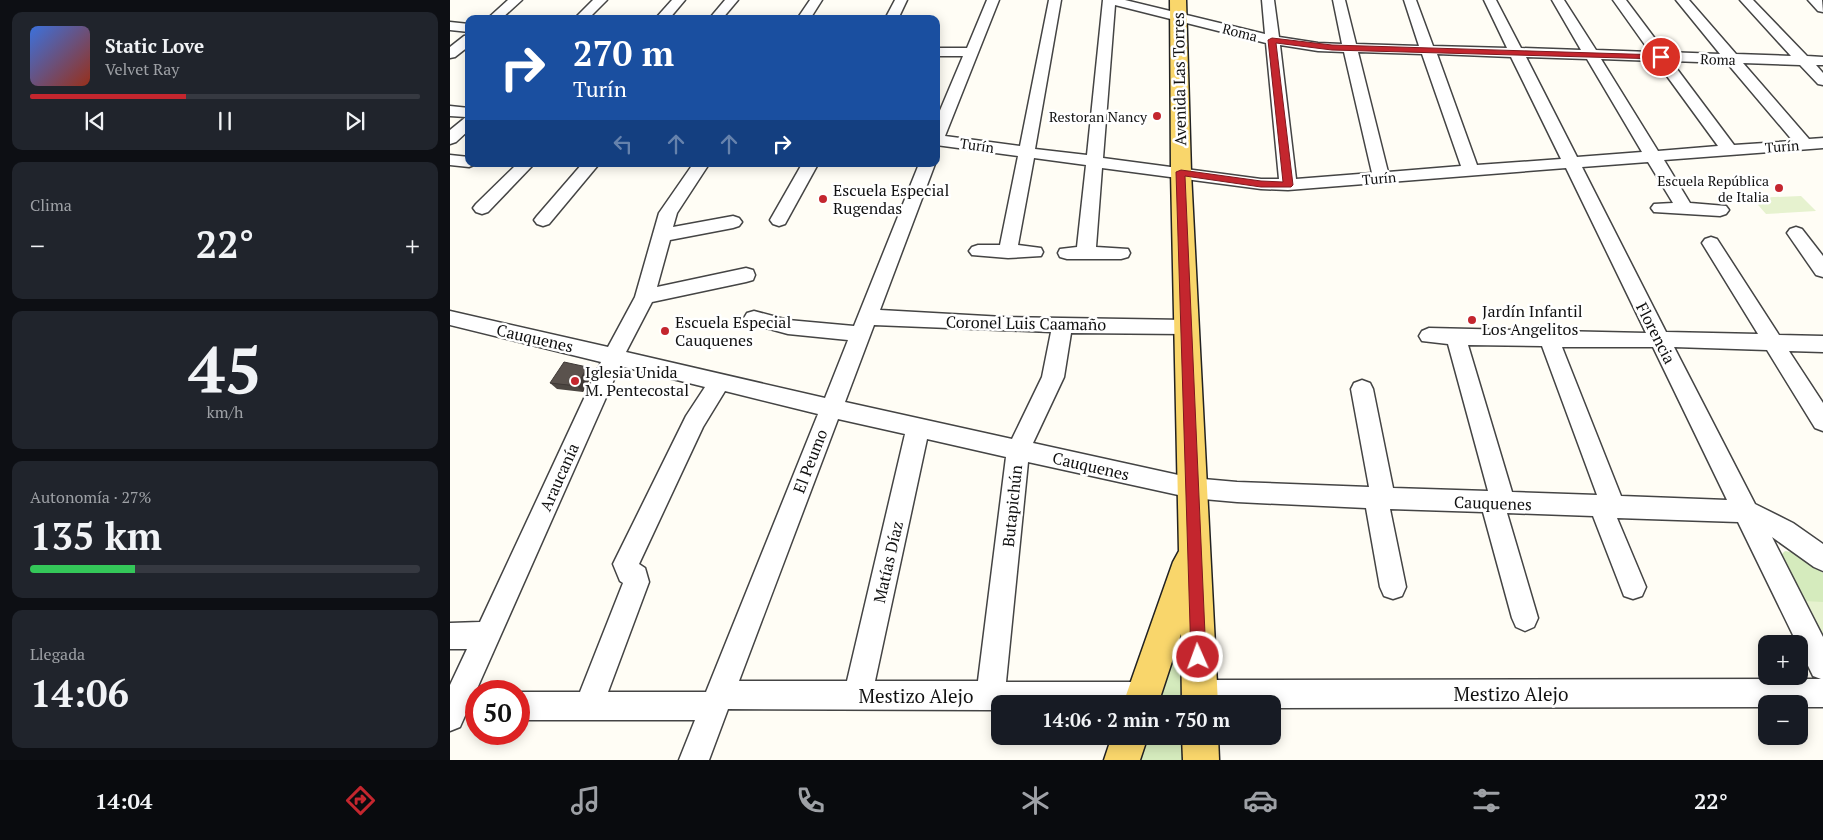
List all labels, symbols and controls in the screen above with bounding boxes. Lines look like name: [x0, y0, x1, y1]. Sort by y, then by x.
street label: Avenida Las Torres: [1167, 12, 1191, 146]
street label: Roma: [1220, 18, 1260, 46]
text: 270 m: [573, 30, 674, 76]
text: Static Love: [105, 33, 204, 58]
icon: right: [490, 35, 555, 100]
pin: [1640, 36, 1682, 78]
icon: arrive: [1647, 43, 1675, 71]
street label: Roma: [1700, 49, 1736, 69]
text: Velvet Ray: [105, 58, 179, 80]
text: Turín: [573, 74, 627, 103]
icon: previous: [81, 107, 109, 135]
icon: pause: [211, 107, 239, 135]
icon: next: [341, 107, 369, 135]
place label: Restoran Nancy: [1049, 107, 1148, 126]
marker: Restoran Nancy: [1151, 110, 1163, 122]
icon: left: [609, 130, 637, 158]
icon: ahead: [662, 130, 690, 158]
icon: ahead: [715, 130, 743, 158]
icon: right: [768, 130, 796, 158]
street label: Turín: [959, 133, 996, 157]
street label: Turín: [1764, 135, 1800, 157]
street label: Turín: [1361, 167, 1398, 189]
place label: Escuela República de Italia: [1657, 171, 1769, 206]
place label: Escuela Especial Rugendas: [833, 179, 949, 219]
marker: Escuela República de Italia: [1773, 182, 1785, 194]
marker: Escuela Especial Rugendas: [817, 193, 829, 205]
text: Clima: [30, 194, 72, 216]
text: 22°: [196, 219, 254, 269]
text: −: [30, 227, 45, 264]
text: +: [405, 227, 420, 264]
street label: Florencia: [1631, 298, 1681, 368]
place label: Jardín Infantil Los Angelitos: [1482, 300, 1583, 340]
place label: Escuela Especial Cauquenes: [675, 311, 791, 351]
street label: Coronel Luis Caamaño: [946, 311, 1106, 335]
marker: Jardín Infantil Los Angelitos: [1466, 314, 1478, 326]
street label: Cauquenes: [494, 319, 576, 358]
text: 45: [188, 325, 262, 412]
marker: Escuela Especial Cauquenes: [659, 325, 671, 337]
place label: Iglesia Unida M. Pentecostal: [585, 361, 689, 401]
marker: Iglesia Unida M. Pentecostal: [569, 375, 581, 387]
text: km/h: [207, 401, 243, 423]
street label: El Peumo: [788, 426, 832, 496]
street label: Araucanía: [534, 440, 584, 514]
street label: Cauquenes: [1050, 447, 1132, 486]
street label: Butapichún: [997, 463, 1027, 548]
text: Autonomía · 27%: [30, 486, 152, 508]
street label: Cauquenes: [1454, 491, 1532, 515]
text: 135 km: [30, 511, 162, 561]
street label: Matías Díaz: [868, 519, 908, 605]
position arrow: [1171, 630, 1223, 682]
map controls: [1758, 635, 1808, 745]
button: +: [1758, 635, 1808, 685]
text: Llegada: [30, 643, 85, 665]
text: 14:06: [30, 668, 129, 718]
speed limit sign: 50: [465, 680, 530, 745]
street label: Mestizo Alejo: [1453, 681, 1569, 706]
street label: Mestizo Alejo: [858, 683, 974, 708]
button: −: [1758, 695, 1808, 745]
text: 14:06 · 2 min · 750 m: [1042, 707, 1230, 732]
icon: directions: [343, 783, 378, 818]
icon: music: [568, 783, 603, 818]
icon: phone: [793, 783, 828, 818]
icon: climate: [1018, 783, 1053, 818]
icon: car: [1243, 783, 1278, 818]
icon: filters: [1469, 783, 1504, 818]
text: 14:04: [95, 786, 152, 815]
text: 22°: [1694, 786, 1728, 815]

